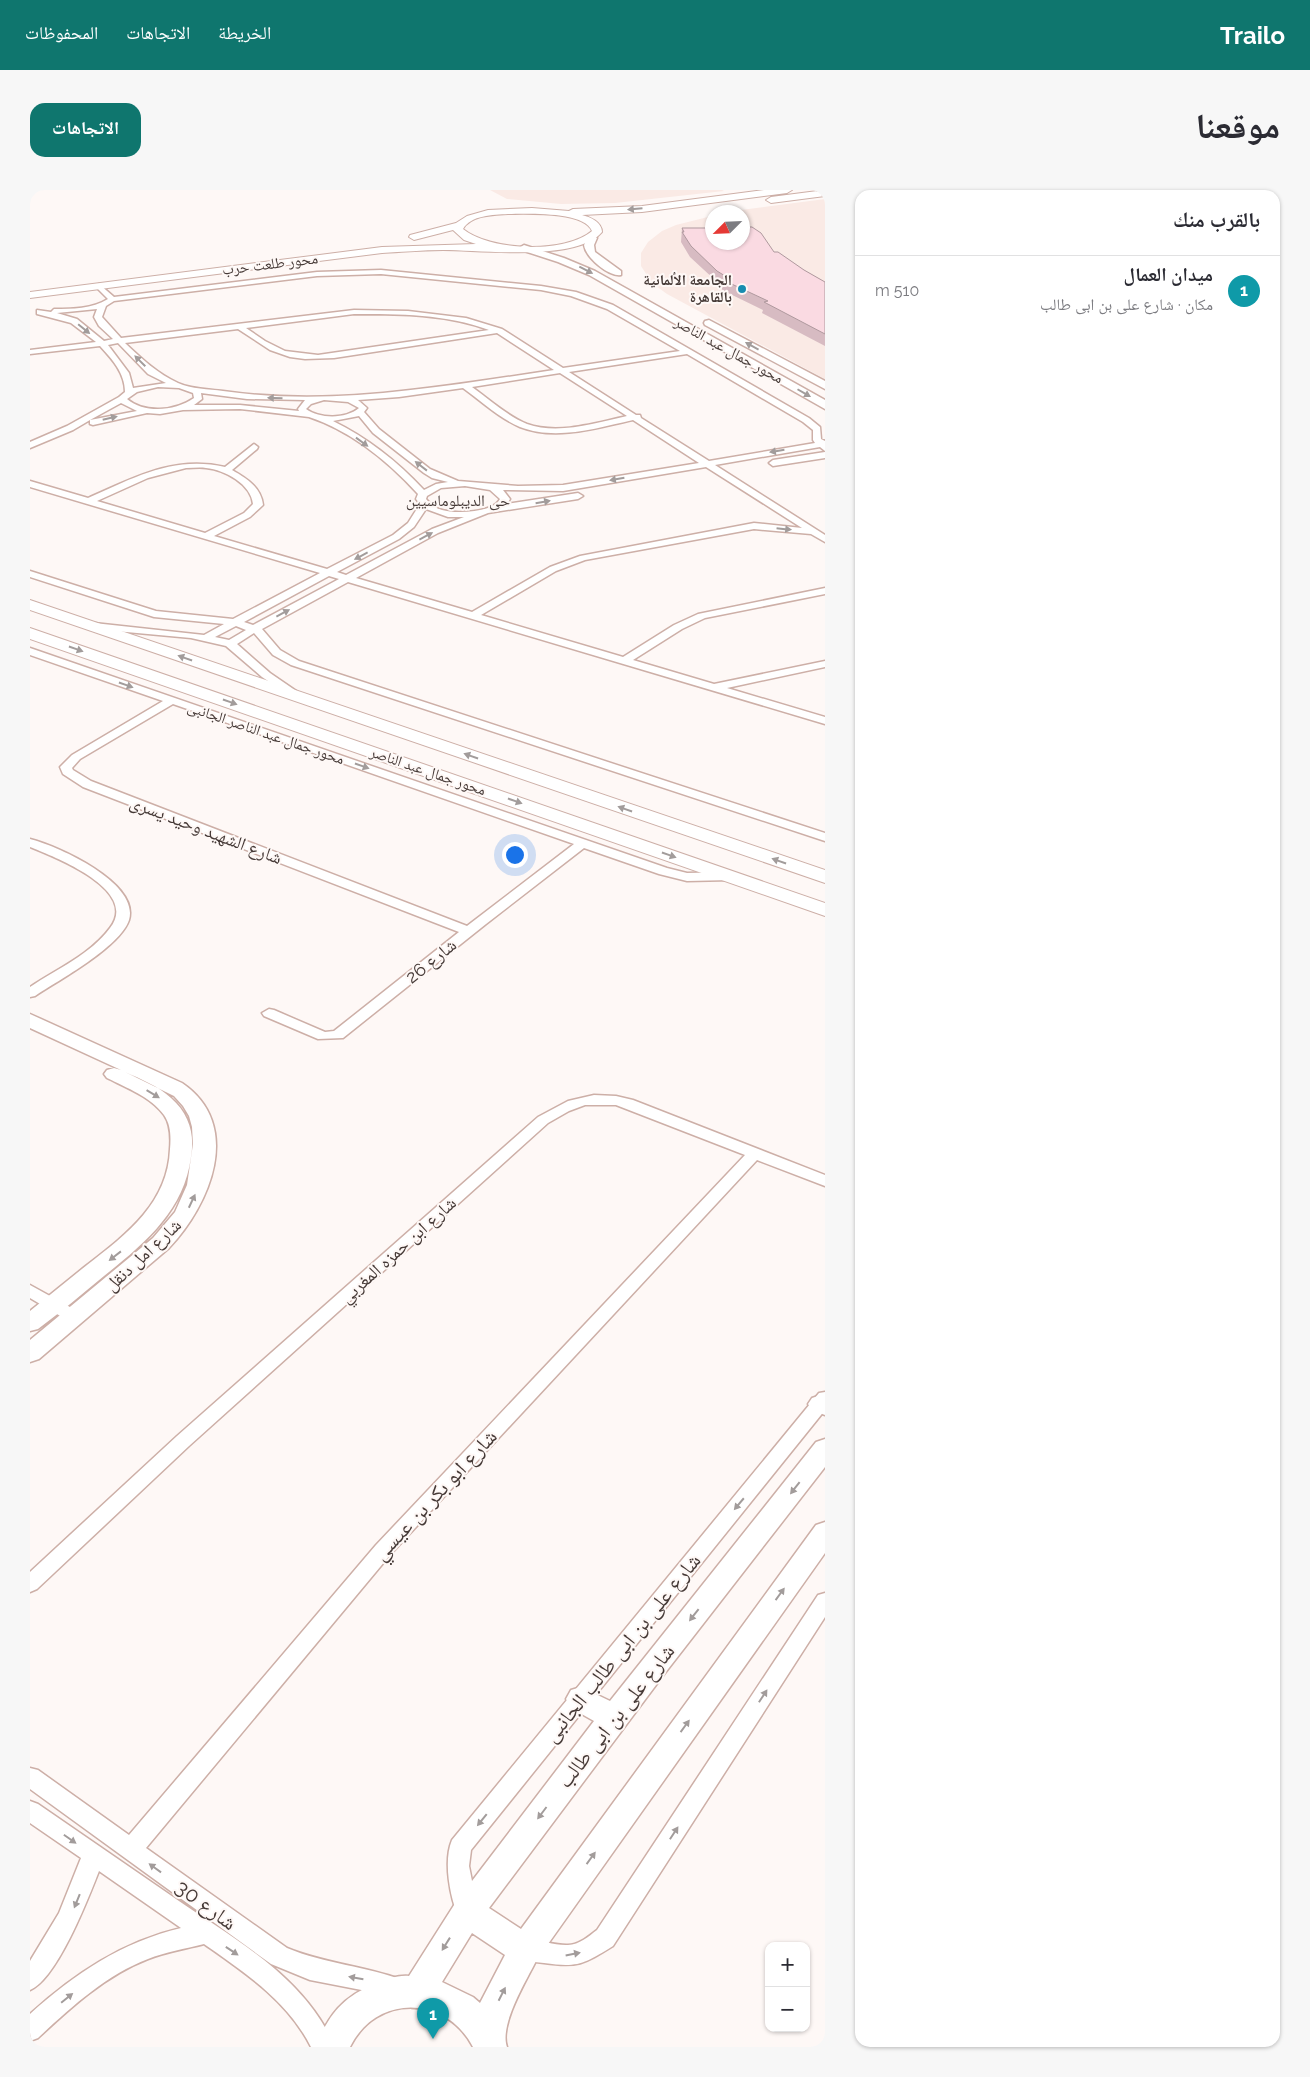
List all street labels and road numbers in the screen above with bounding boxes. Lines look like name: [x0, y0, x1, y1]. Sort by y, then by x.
street label: محور طلعت حرب: [221, 249, 319, 279]
street label: محور جمال عبد الناصر: [670, 312, 787, 388]
street label: محور جمال عبد الناصر الجانبى: [185, 698, 347, 769]
street label: محور جمال عبد الناصر: [366, 742, 488, 800]
street label: شارع الشهيد وحيد يسرى: [127, 791, 285, 869]
street label: شارع 26: [401, 934, 461, 988]
street label: شارع ابن حمزه المغربي: [335, 1192, 463, 1311]
street label: شارع امل دنقل: [100, 1214, 186, 1296]
street label: شارع ابو بكر بن عيسي: [367, 1424, 505, 1568]
street label: شارع على بن ابى طالب الجانبى: [538, 1548, 706, 1748]
street label: شارع على بن ابى طالب: [552, 1639, 680, 1793]
street label: شارع 30: [170, 1874, 242, 1936]

